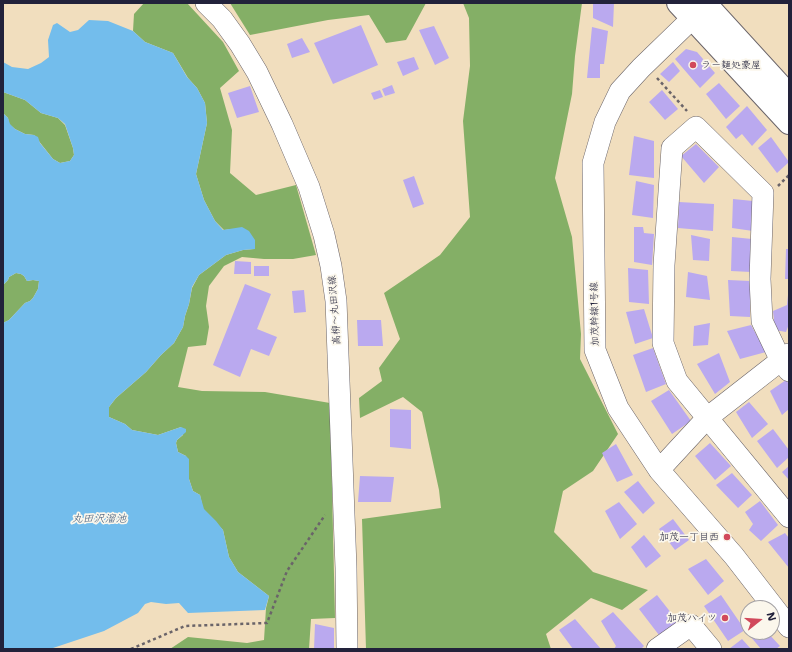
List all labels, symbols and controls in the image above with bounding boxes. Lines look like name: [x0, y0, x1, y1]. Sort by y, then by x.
place label: ラー麺処豪屋: [701, 59, 761, 71]
marker: ラー麺処豪屋: [688, 60, 698, 70]
street label: 高柳～丸田沢線: [327, 275, 343, 345]
street label: 加茂幹線1号線: [588, 282, 602, 346]
water label: 丸田沢溜池: [72, 512, 126, 526]
place label: 加茂一丁目西: [659, 531, 719, 543]
marker: 加茂一丁目西: [722, 532, 732, 542]
north arrow: [740, 600, 780, 640]
text: N: [763, 610, 779, 623]
place label: 加茂ハイツ: [667, 612, 717, 624]
marker: 加茂ハイツ: [720, 613, 730, 623]

